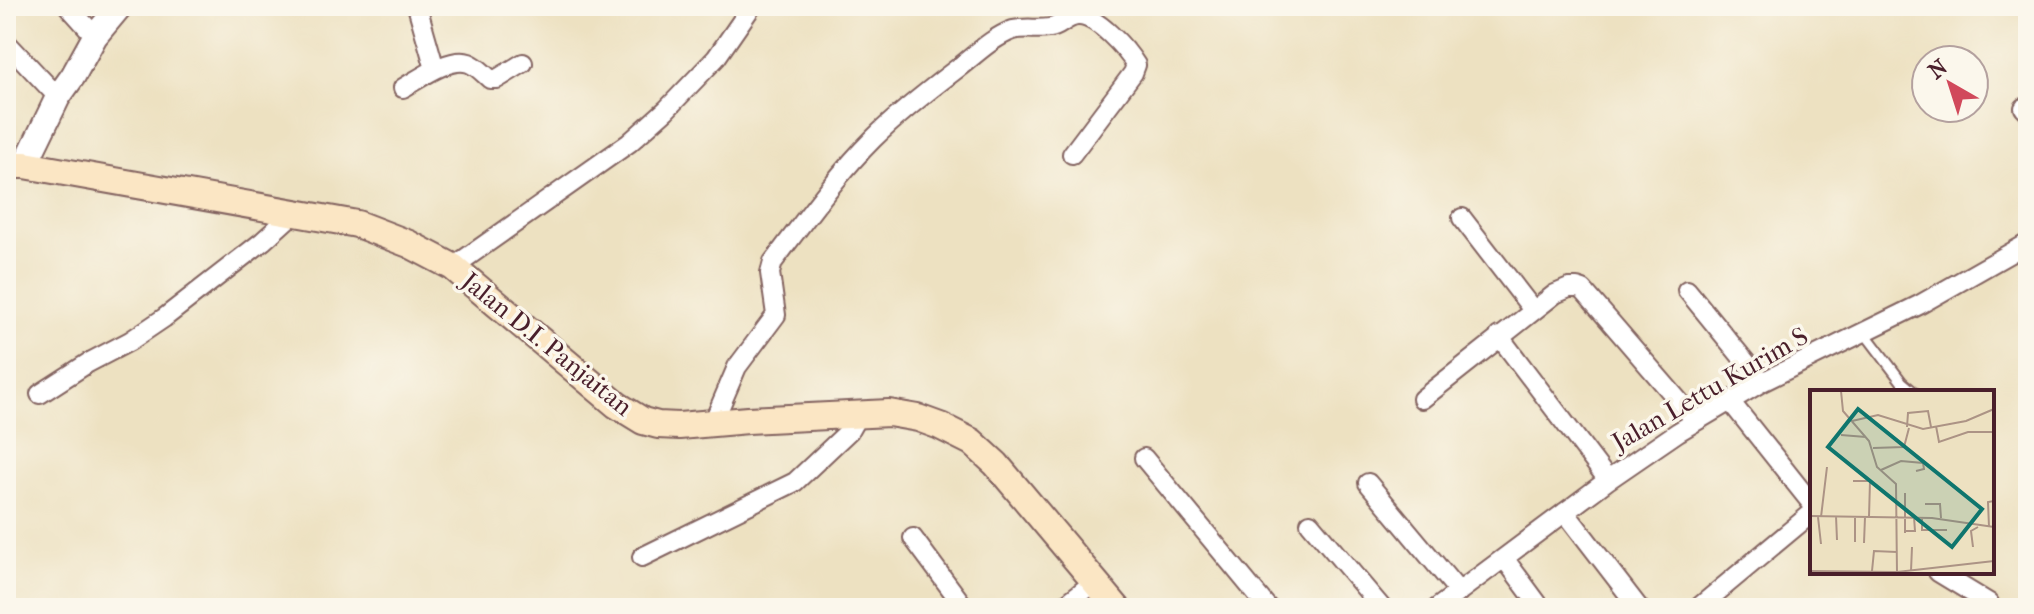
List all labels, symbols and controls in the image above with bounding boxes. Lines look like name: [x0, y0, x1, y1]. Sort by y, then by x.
north arrow: [1910, 44, 1990, 124]
text: N: [1923, 54, 1953, 85]
street label: Jalan D.I. Panjaitan: [454, 264, 639, 422]
street label: Jalan Lettu Kurim S: [1605, 320, 1813, 459]
inset map: [1810, 390, 1994, 574]

